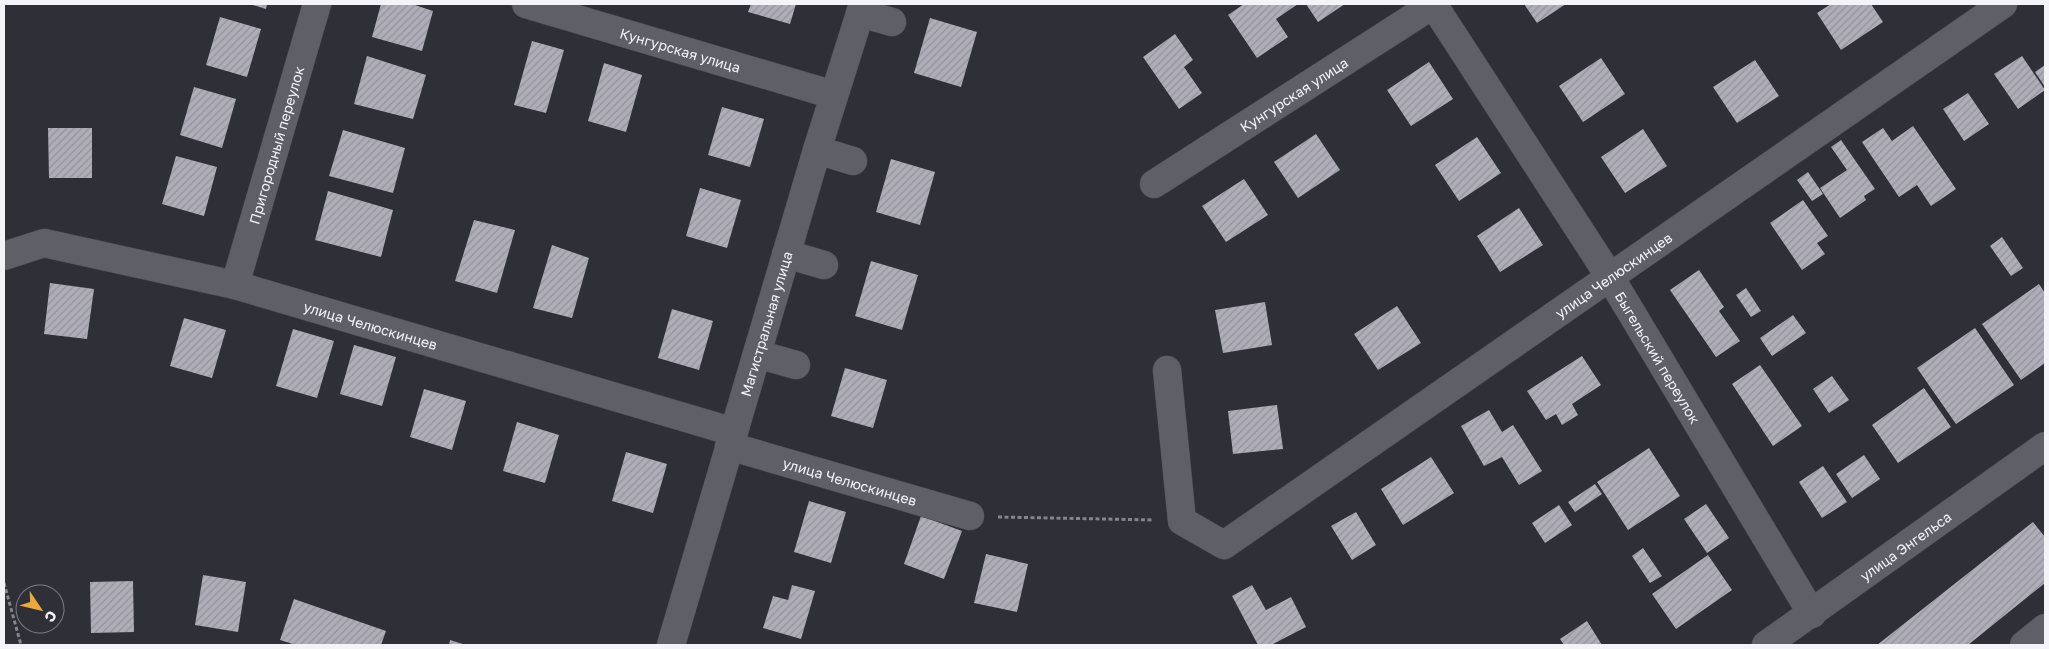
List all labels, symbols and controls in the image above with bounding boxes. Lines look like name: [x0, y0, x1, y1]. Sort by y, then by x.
street label: Кунгурская улица: [618, 24, 743, 75]
street label: Кунгурская улица: [1237, 53, 1351, 135]
street label: Пригородный переулок: [245, 64, 307, 226]
street label: улица Челюскинцев: [1551, 228, 1675, 321]
street label: Магистральная улица: [736, 249, 795, 398]
street label: Быгельский переулок: [1612, 288, 1704, 426]
street label: улица Челюскинцев: [302, 297, 440, 353]
street label: улица Челюскинцев: [781, 454, 919, 509]
street label: улица Энгельса: [1856, 507, 1954, 584]
north arrow: [15, 584, 65, 634]
text: С: [41, 608, 61, 626]

